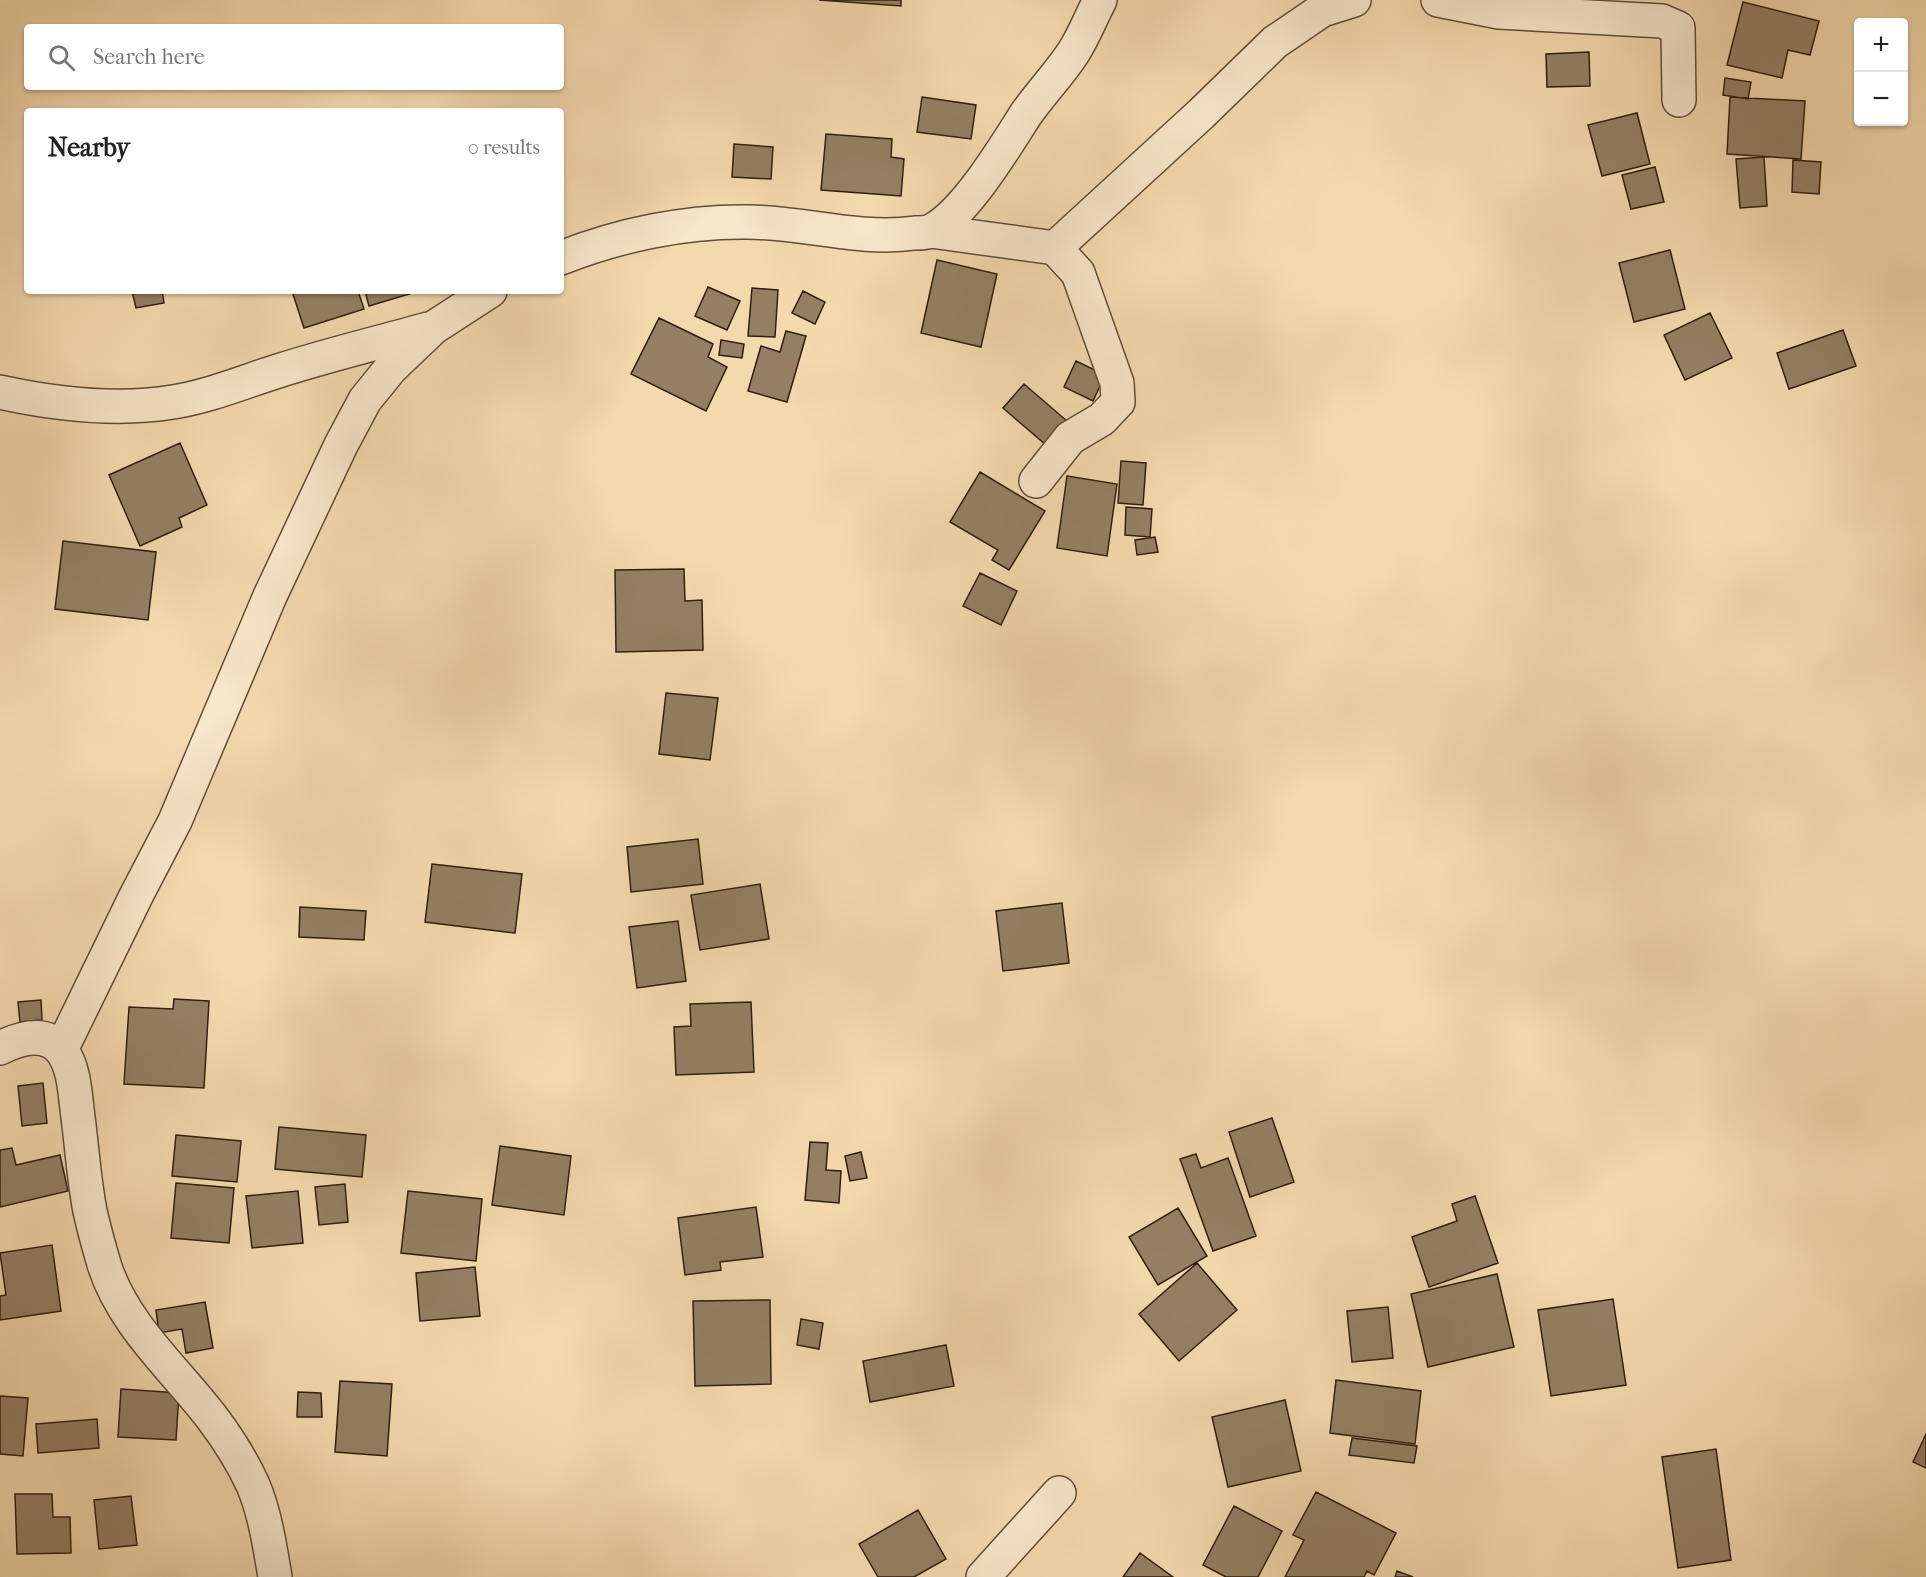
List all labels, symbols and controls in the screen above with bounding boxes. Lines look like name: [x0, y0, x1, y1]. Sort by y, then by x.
map controls: [1854, 18, 1908, 126]
button: +: [1854, 18, 1908, 72]
search box: [24, 24, 564, 90]
icon: search: [45, 41, 78, 74]
text: Search here: [93, 44, 205, 70]
button: −: [1854, 72, 1908, 126]
text: Nearby: [48, 132, 130, 163]
text: 0 results: [468, 136, 540, 159]

